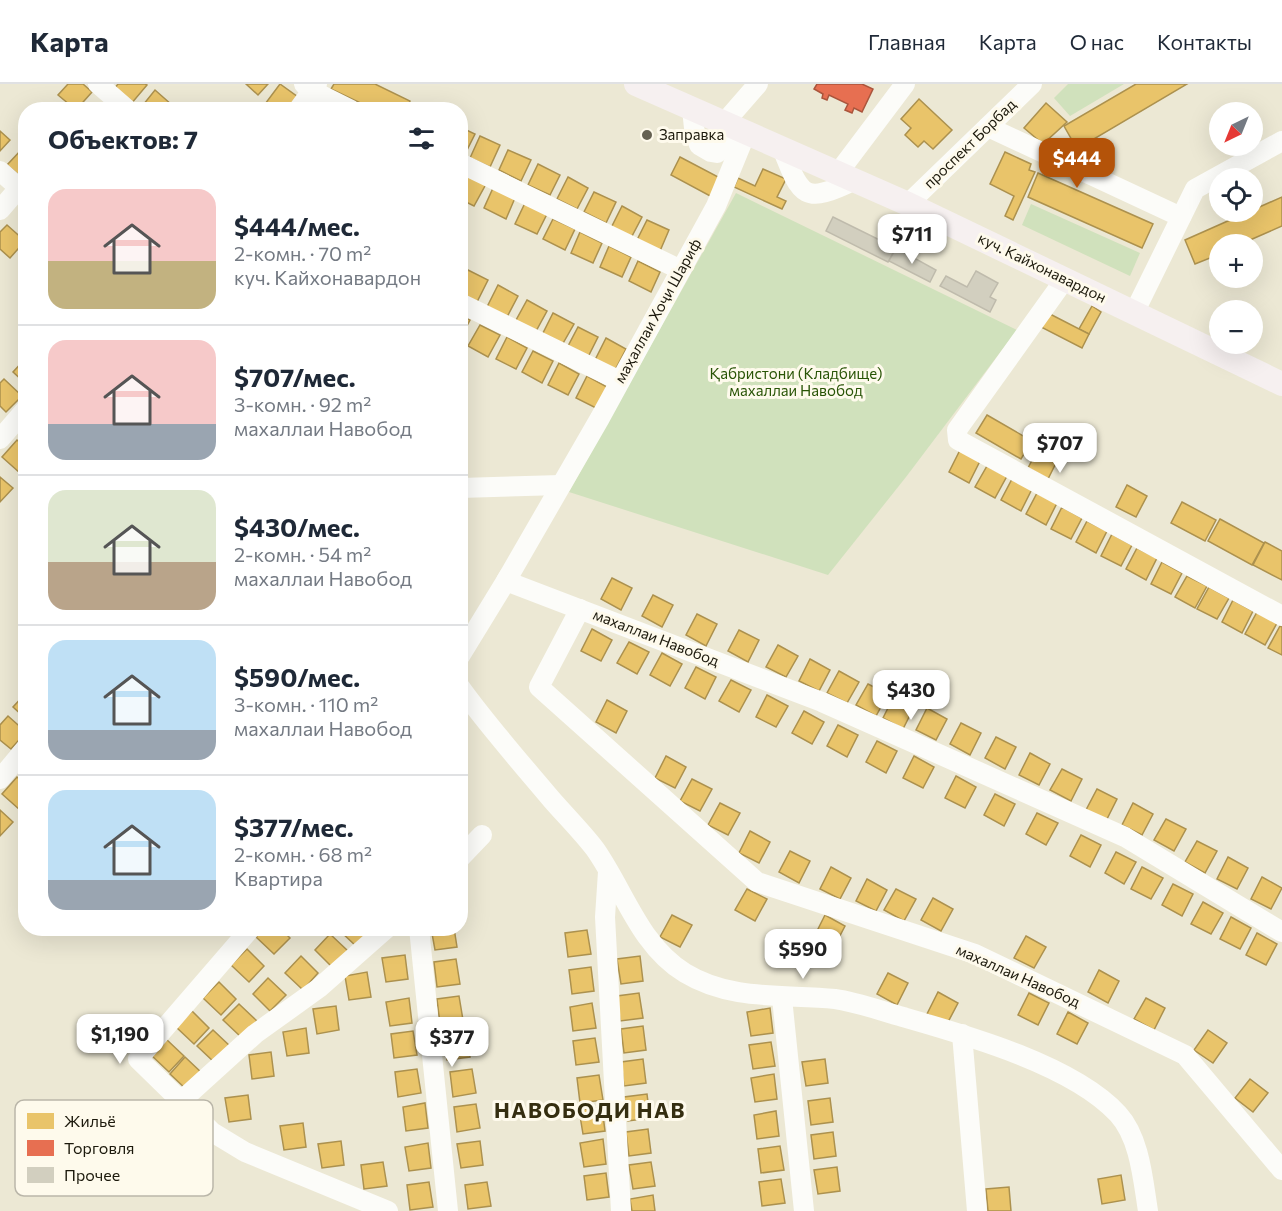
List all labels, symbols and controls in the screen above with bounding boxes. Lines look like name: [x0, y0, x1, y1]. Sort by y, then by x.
text: Карта: [30, 24, 109, 58]
text: Главная: [868, 29, 946, 54]
text: Карта: [979, 29, 1037, 54]
text: О нас: [1070, 29, 1124, 54]
text: Контакты: [1157, 29, 1252, 54]
street label: проспект Борбад: [920, 95, 1019, 192]
north arrow: [1209, 102, 1263, 156]
map controls: [1209, 102, 1263, 354]
icon: filters: [405, 122, 438, 155]
text: Объектов: 7: [48, 123, 198, 154]
place label: Заправка: [659, 125, 724, 143]
marker: Заправка: [640, 128, 654, 142]
pin: $444: [1041, 138, 1113, 189]
text: $444: [1053, 145, 1101, 169]
button: locate: [1209, 168, 1263, 222]
text: $444/мес.: [234, 210, 360, 241]
icon: home: [96, 213, 168, 285]
pin: $711: [876, 214, 948, 265]
text: $711: [892, 221, 932, 245]
street label: куч. Кайхонавардон: [975, 228, 1109, 306]
button: +: [1209, 234, 1263, 288]
street label: маҳаллаи Хоҷи Шариф: [610, 235, 704, 386]
text: 2-комн. · 70 m²: [234, 241, 371, 265]
text: куч. Кайхонавардон: [234, 265, 421, 289]
button: −: [1209, 300, 1263, 354]
text: $707/мес.: [234, 361, 356, 392]
icon: home: [96, 364, 168, 436]
park label: Қабристони (Кладбище) махаллаи Навобод: [710, 364, 882, 399]
text: 3-комн. · 92 m²: [234, 392, 371, 416]
text: махаллаи Навобод: [234, 416, 412, 440]
pin: $707: [1024, 423, 1096, 474]
text: $707: [1037, 430, 1083, 454]
text: $430/мес.: [234, 511, 360, 542]
icon: home: [96, 514, 168, 586]
text: 2-комн. · 54 m²: [234, 542, 371, 566]
text: махаллаи Навобод: [234, 566, 412, 590]
street label: махаллаи Навобод: [591, 605, 722, 669]
text: $590/мес.: [234, 661, 360, 692]
icon: home: [96, 664, 168, 736]
pin: $430: [875, 670, 947, 721]
text: $430: [887, 677, 935, 701]
text: 3-комн. · 110 m²: [234, 692, 378, 716]
text: махаллаи Навобод: [234, 716, 412, 740]
text: $377/мес.: [234, 811, 354, 842]
icon: home: [96, 814, 168, 886]
text: 2-комн. · 68 m²: [234, 842, 372, 866]
text: Квартира: [234, 866, 323, 890]
pin: $590: [767, 929, 839, 980]
text: $590: [779, 936, 827, 960]
street label: махаллаи Навобод: [954, 940, 1083, 1011]
pin: $1,190: [71, 1014, 169, 1065]
pin: $377: [416, 1017, 488, 1068]
text: $1,190: [91, 1021, 149, 1045]
text: $377: [430, 1024, 474, 1048]
district label: НАВОБОДИ НАВ: [494, 1097, 686, 1122]
legend: [15, 1100, 213, 1196]
text: Жильё: [64, 1111, 116, 1130]
text: Торговля: [64, 1138, 135, 1157]
text: Прочее: [64, 1165, 120, 1184]

